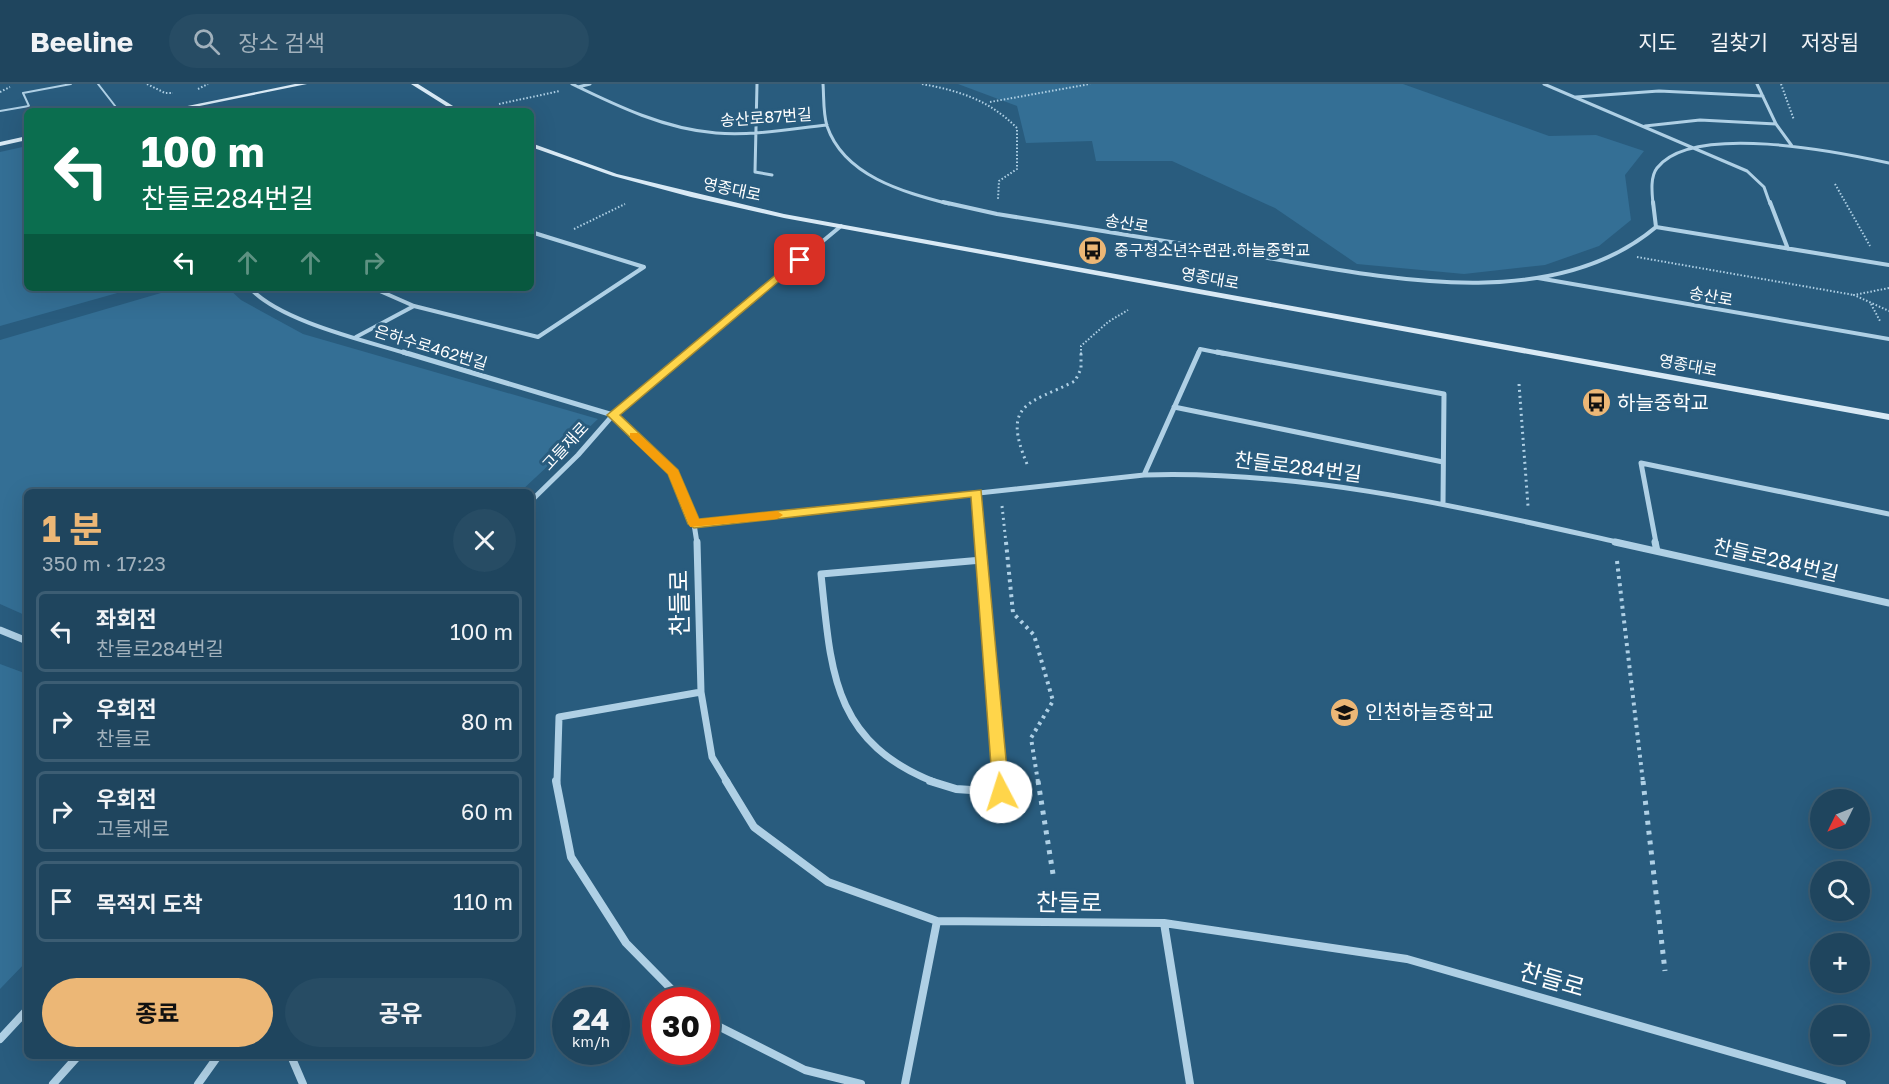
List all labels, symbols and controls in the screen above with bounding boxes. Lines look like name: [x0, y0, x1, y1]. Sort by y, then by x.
search box: [169, 14, 589, 68]
text: Beeline: [30, 25, 133, 58]
icon: search: [190, 25, 223, 58]
text: 장소 검색: [238, 29, 325, 56]
text: 지도: [1638, 29, 1677, 55]
text: 길찾기: [1710, 29, 1768, 55]
text: 저장됨: [1801, 29, 1859, 55]
street label: 송산로87번길: [719, 104, 813, 130]
text: 100 m: [141, 126, 264, 176]
icon: left: [42, 132, 120, 210]
street label: 영종대로: [701, 173, 763, 205]
text: 찬들로284번길: [141, 182, 314, 214]
street label: 송산로: [1104, 210, 1151, 236]
pin: [774, 234, 825, 285]
bus stop icon: 중구청소년수련관.하늘중학교: [1077, 234, 1109, 266]
place label: 중구청소년수련관.하늘중학교: [1114, 240, 1310, 260]
icon: arrive: [783, 243, 816, 276]
icon: left: [168, 246, 201, 279]
icon: ahead: [231, 246, 264, 279]
icon: ahead: [294, 246, 327, 279]
icon: right: [357, 246, 390, 279]
street label: 영종대로: [1179, 263, 1241, 293]
street label: 송산로: [1688, 282, 1735, 310]
street label: 은하수로462번길: [372, 320, 490, 374]
street label: 영종대로: [1657, 350, 1719, 380]
bus stop icon: 하늘중학교: [1580, 387, 1612, 419]
place label: 하늘중학교: [1617, 390, 1709, 414]
street label: 고들재로: [538, 417, 593, 474]
street label: 찬들로284번길: [1233, 446, 1363, 486]
text: 1 분: [42, 507, 103, 550]
button: close: [453, 509, 516, 572]
street label: 찬들로284번길: [1711, 533, 1841, 585]
text: 350 m · 17:23: [42, 551, 166, 575]
street label: 찬들로: [663, 570, 694, 636]
text: 좌회전: [96, 605, 157, 632]
icon: left: [45, 615, 78, 648]
text: 100 m: [450, 618, 513, 645]
text: 찬들로284번길: [96, 636, 224, 660]
text: 우회전: [96, 695, 157, 722]
school or university icon: 인천하늘중학교: [1328, 696, 1360, 728]
place label: 인천하늘중학교: [1365, 699, 1494, 723]
icon: right: [45, 705, 78, 738]
text: 80 m: [461, 708, 513, 735]
text: 찬들로: [96, 726, 151, 750]
position arrow: [969, 760, 1033, 824]
text: 우회전: [96, 785, 157, 812]
north arrow: [1810, 789, 1870, 849]
map controls: [1810, 789, 1870, 1065]
icon: right: [45, 795, 78, 828]
text: 60 m: [461, 798, 513, 825]
text: 고들재로: [96, 816, 170, 840]
button: search: [1810, 861, 1870, 921]
icon: arrive: [45, 885, 78, 918]
street label: 찬들로: [1036, 886, 1102, 917]
text: 110 m: [453, 888, 513, 915]
text: 목적지 도착: [96, 890, 203, 917]
button: +: [1810, 933, 1870, 993]
street label: 찬들로: [1517, 955, 1588, 1002]
button: 종료: [42, 978, 273, 1047]
button: 공유: [285, 978, 516, 1047]
speed limit sign: 30: [642, 987, 720, 1065]
text: 24: [572, 1001, 610, 1037]
button: −: [1810, 1005, 1870, 1065]
text: km/h: [572, 1032, 610, 1050]

